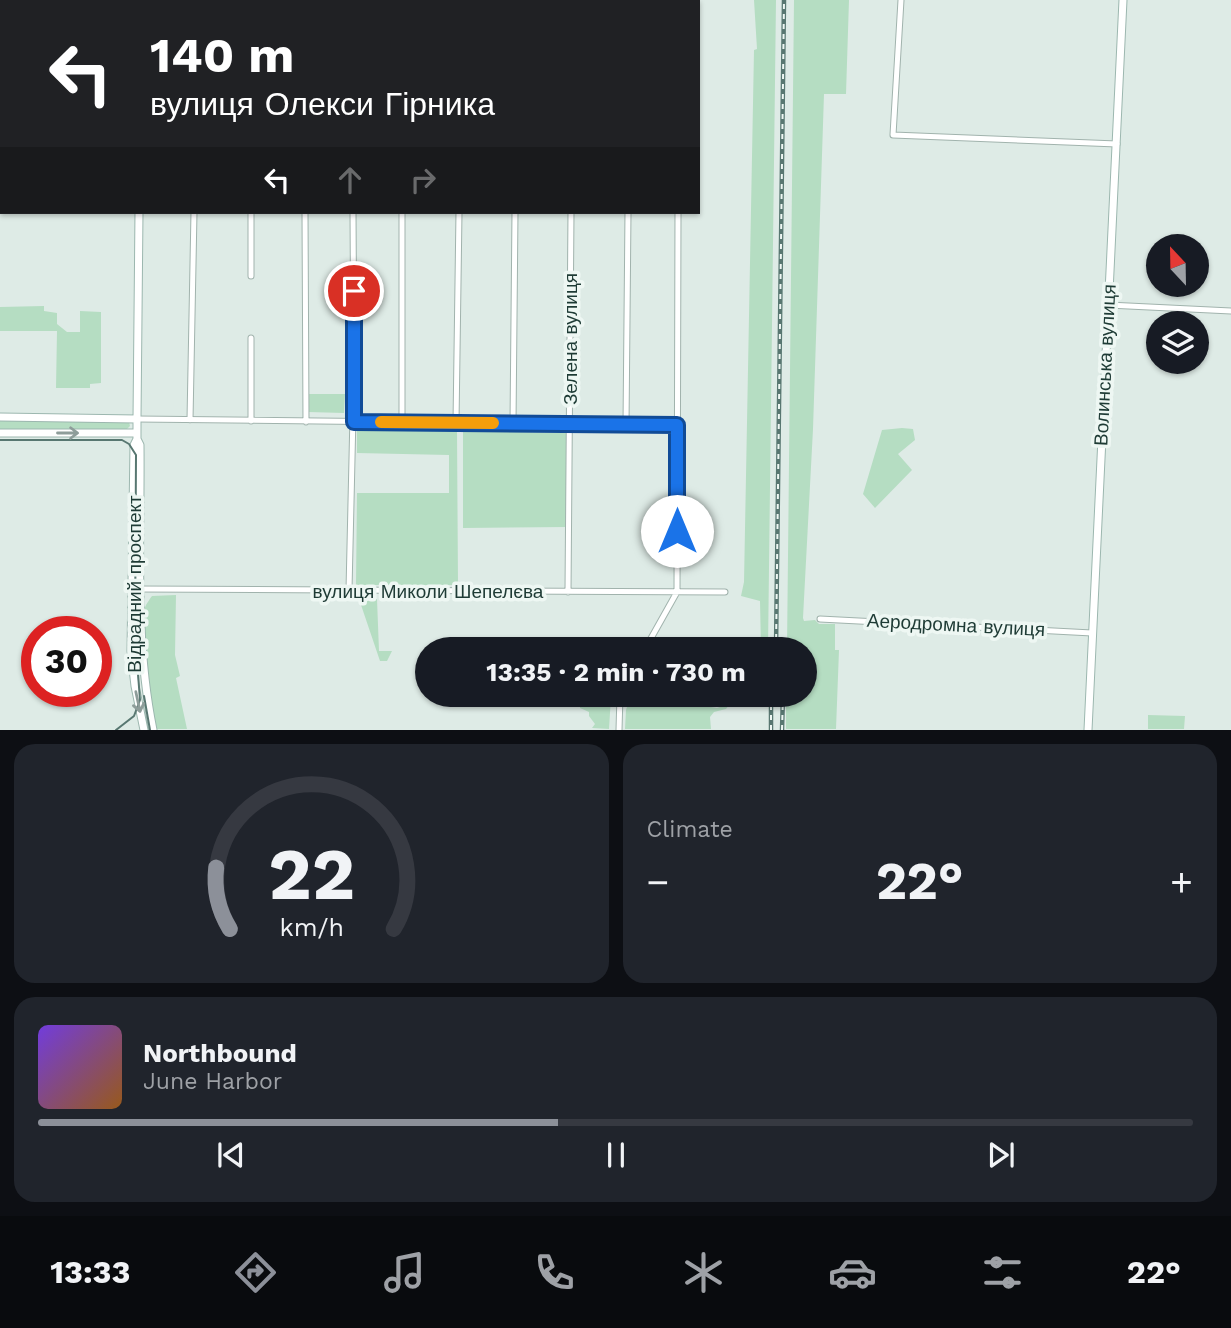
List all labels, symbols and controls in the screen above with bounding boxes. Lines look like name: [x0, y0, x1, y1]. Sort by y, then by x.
text: 140 m: [150, 26, 294, 84]
icon: left: [35, 28, 126, 119]
text: вулиця Олекси Гірника: [150, 85, 495, 123]
icon: left: [258, 161, 296, 199]
icon: ahead: [331, 161, 369, 199]
icon: right: [404, 161, 442, 199]
north arrow: [1146, 234, 1209, 298]
map controls: [1146, 234, 1209, 374]
pin: [324, 261, 384, 321]
icon: arrive: [335, 272, 373, 310]
street label: Зелена вулиця: [559, 273, 582, 405]
street label: Волинська вулиця: [1089, 284, 1121, 446]
button: layers: [1146, 311, 1209, 374]
one-way arrow: [56, 426, 79, 440]
position arrow: [640, 494, 714, 568]
street label: Відрадний проспект: [123, 495, 146, 673]
street label: вулиця Миколи Шепелєва: [313, 580, 544, 603]
street label: Аеродромна вулиця: [866, 609, 1046, 641]
speed limit sign: 30: [21, 616, 112, 707]
text: 13:35 · 2 min · 730 m: [486, 657, 746, 687]
one-way arrow: [132, 690, 145, 713]
text: Climate: [647, 816, 733, 843]
text: 22: [268, 832, 355, 918]
text: 22°: [876, 851, 964, 912]
text: −: [647, 860, 669, 904]
text: +: [1170, 860, 1193, 904]
text: km/h: [279, 913, 343, 942]
text: Northbound: [143, 1038, 297, 1068]
text: June Harbor: [143, 1068, 282, 1095]
icon: previous: [212, 1136, 250, 1174]
icon: pause: [597, 1136, 635, 1174]
icon: next: [982, 1136, 1020, 1174]
icon: directions: [231, 1248, 280, 1297]
icon: music: [380, 1248, 429, 1297]
icon: phone: [530, 1248, 579, 1297]
icon: climate: [679, 1248, 728, 1297]
icon: car: [828, 1248, 877, 1297]
icon: filters: [978, 1248, 1027, 1297]
text: 13:33: [50, 1253, 131, 1291]
text: 22°: [1127, 1253, 1181, 1291]

